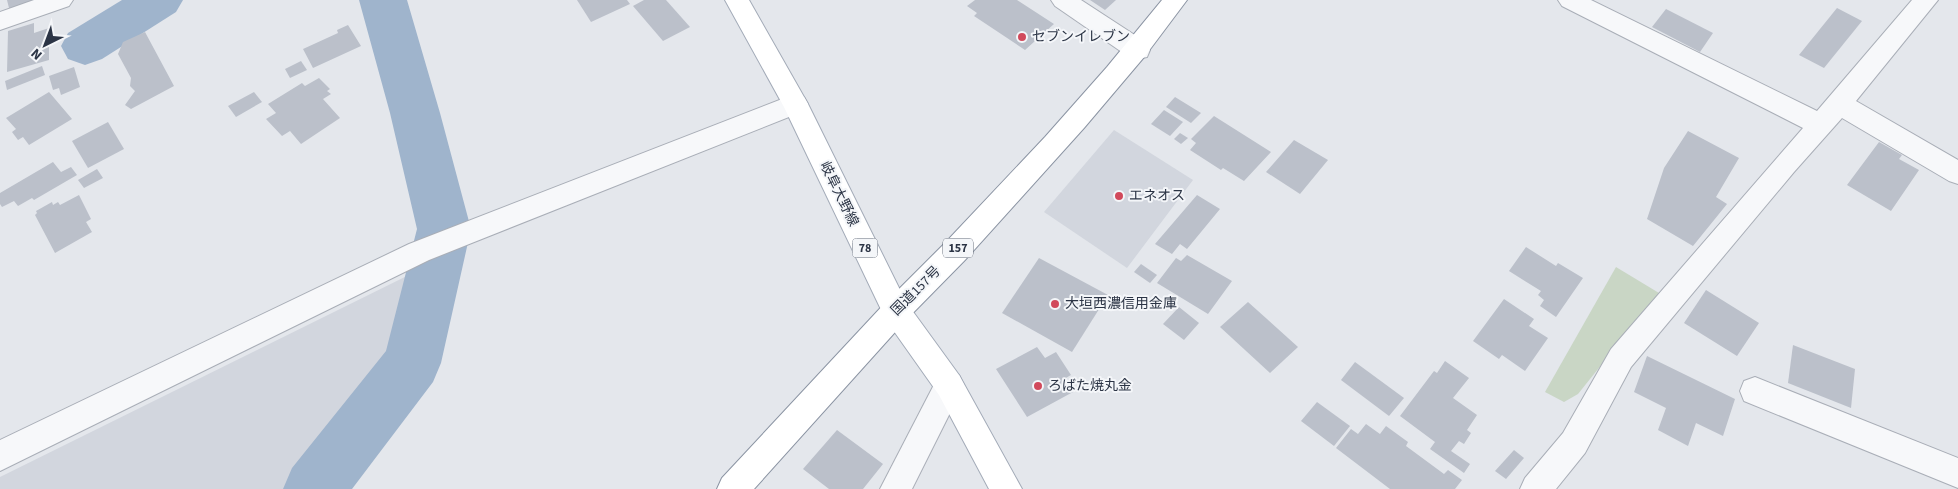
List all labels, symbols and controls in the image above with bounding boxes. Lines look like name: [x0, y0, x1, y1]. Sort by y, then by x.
north arrow: [20, 20, 70, 70]
place label: セブンイレブン: [1032, 27, 1130, 47]
marker: セブンイレブン: [1016, 31, 1028, 43]
text: N: [27, 43, 47, 64]
street label: 岐阜大野線: [815, 158, 863, 230]
place label: エネオス: [1129, 186, 1185, 206]
marker: エネオス: [1113, 190, 1125, 202]
road number: 78: [852, 238, 878, 258]
road number: 157: [943, 238, 973, 258]
street label: 国道157号: [887, 262, 945, 320]
place label: 大垣西濃信用金庫: [1065, 294, 1177, 314]
marker: 大垣西濃信用金庫: [1049, 298, 1061, 310]
place label: ろばた焼丸金: [1048, 376, 1132, 396]
marker: ろばた焼丸金: [1032, 380, 1044, 392]

